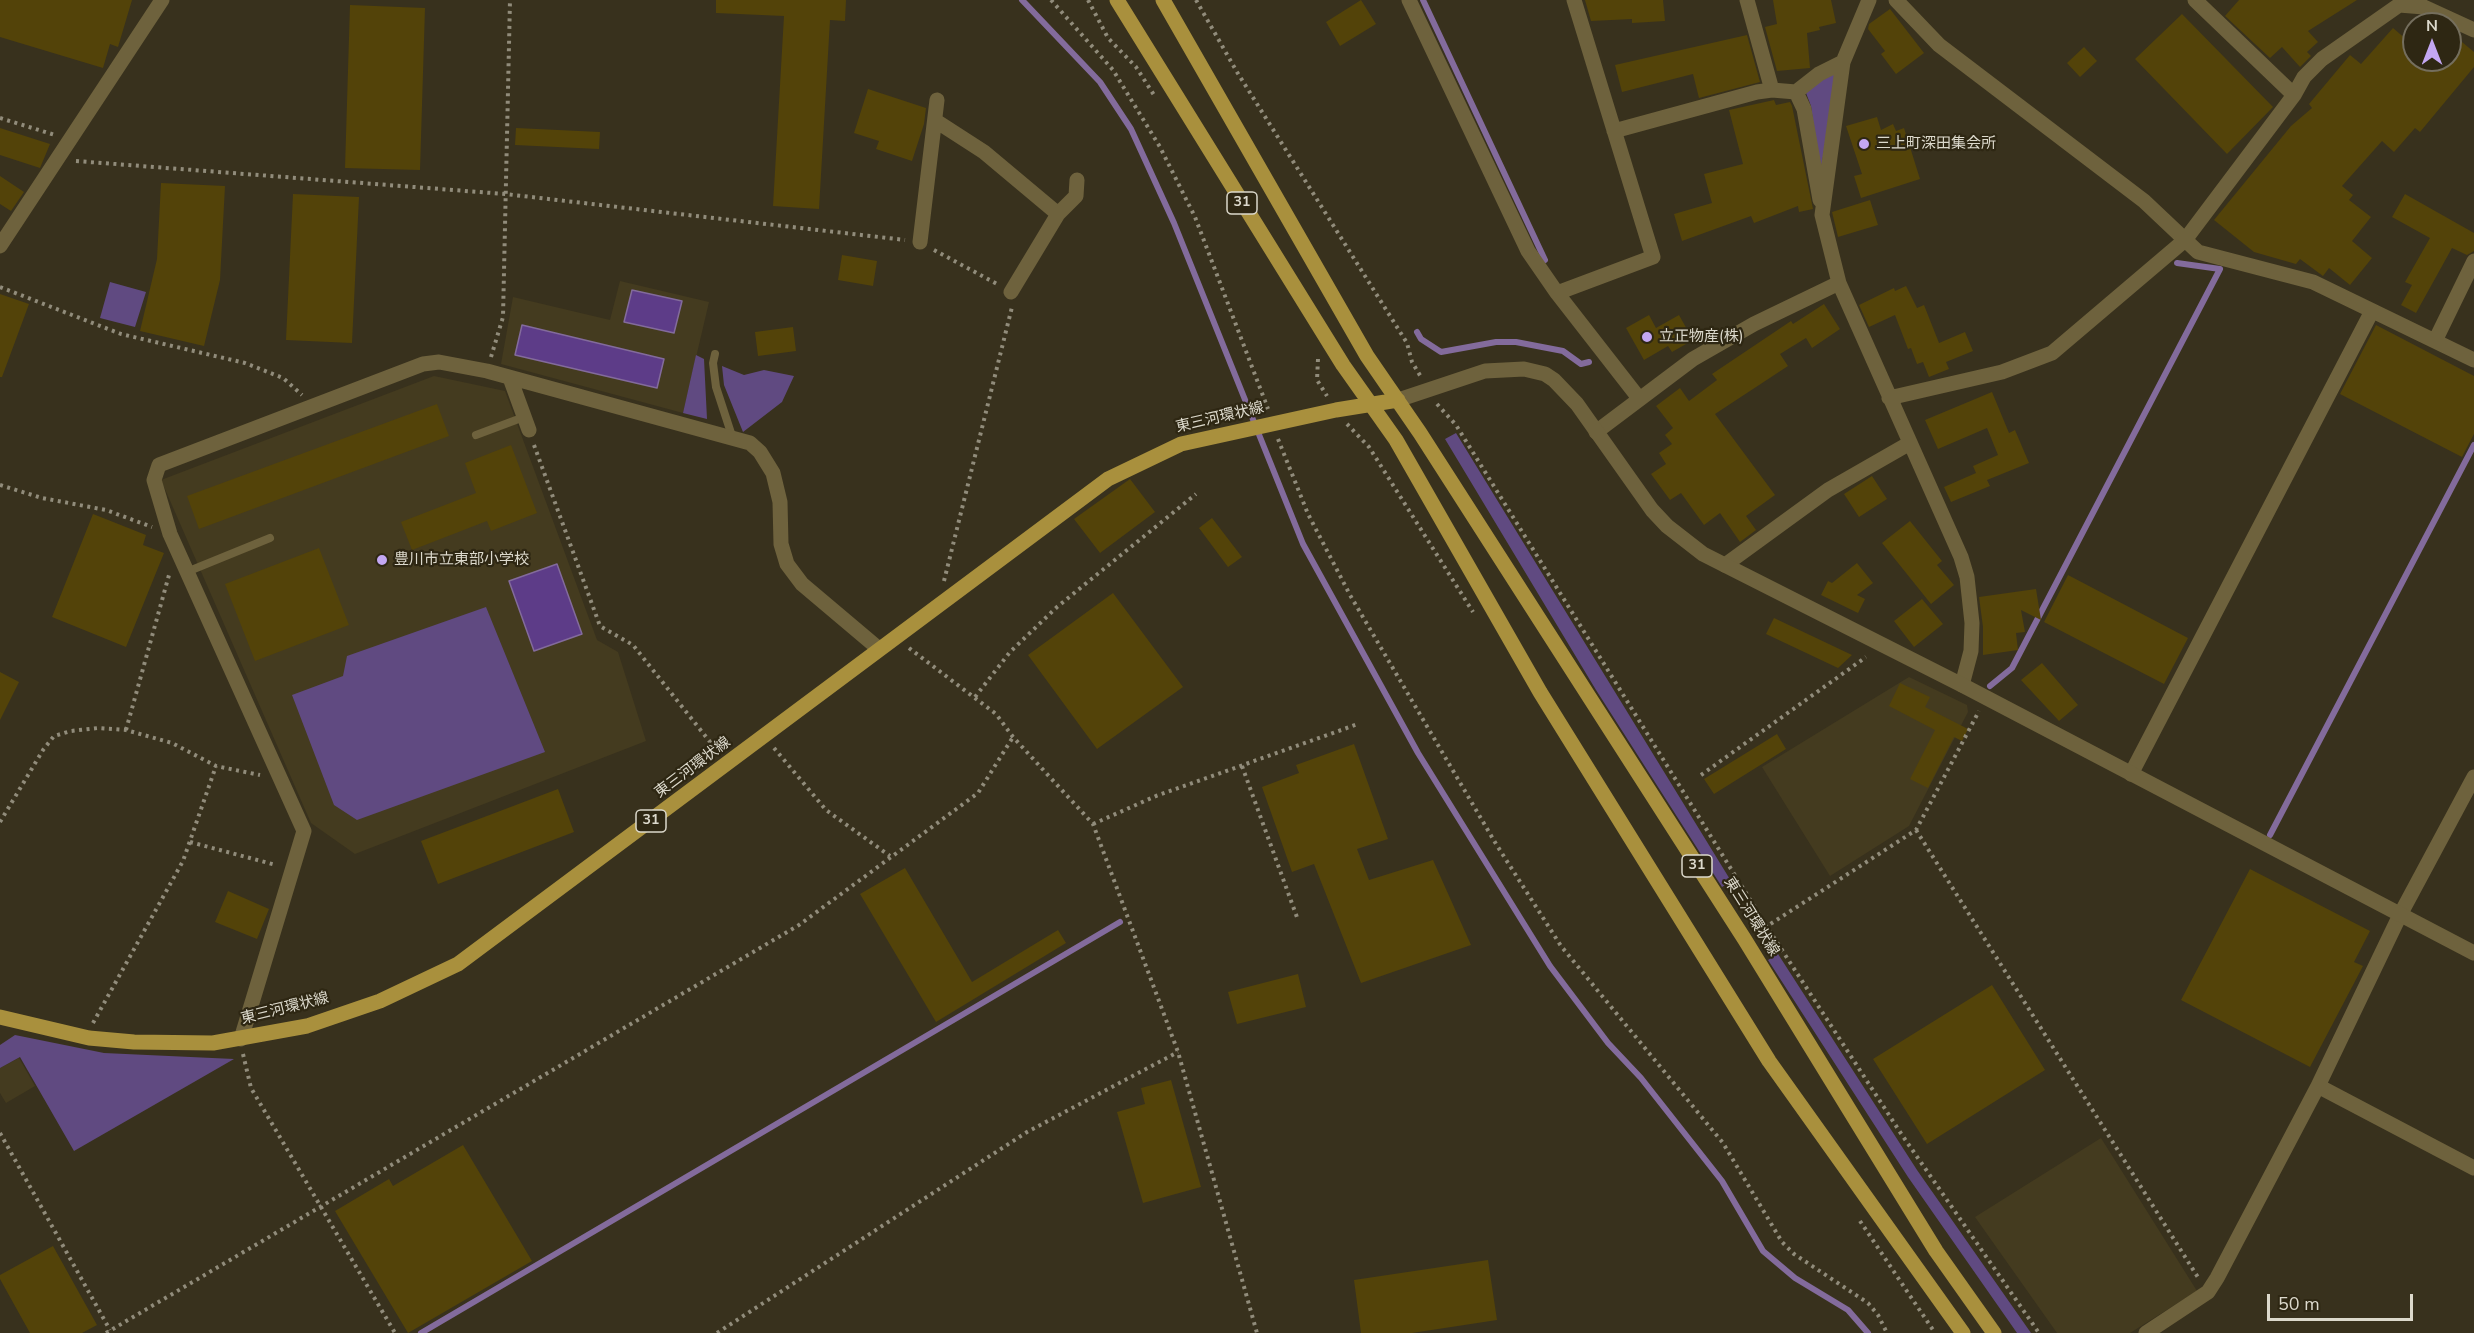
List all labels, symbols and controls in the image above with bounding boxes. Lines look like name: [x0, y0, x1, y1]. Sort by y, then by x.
north arrow: [2402, 12, 2462, 72]
text: N: [2426, 15, 2438, 37]
place label: 三上町深田集会所: [1876, 135, 1996, 153]
marker: 三上町深田集会所: [1857, 137, 1871, 151]
road number: 31: [1227, 192, 1257, 214]
place label: 立正物産(株): [1659, 328, 1744, 346]
marker: 立正物産(株): [1640, 330, 1654, 344]
street label: 東三河環状線: [1174, 399, 1266, 437]
place label: 豊川市立東部小学校: [394, 551, 529, 569]
marker: 豊川市立東部小学校: [375, 553, 389, 567]
street label: 東三河環状線: [652, 734, 734, 802]
road number: 31: [636, 810, 666, 832]
road number: 31: [1682, 855, 1712, 877]
street label: 東三河環状線: [1720, 874, 1782, 960]
street label: 東三河環状線: [239, 989, 331, 1029]
scale bar: [2270, 1282, 2416, 1320]
text: 50 m: [2278, 1292, 2320, 1316]

